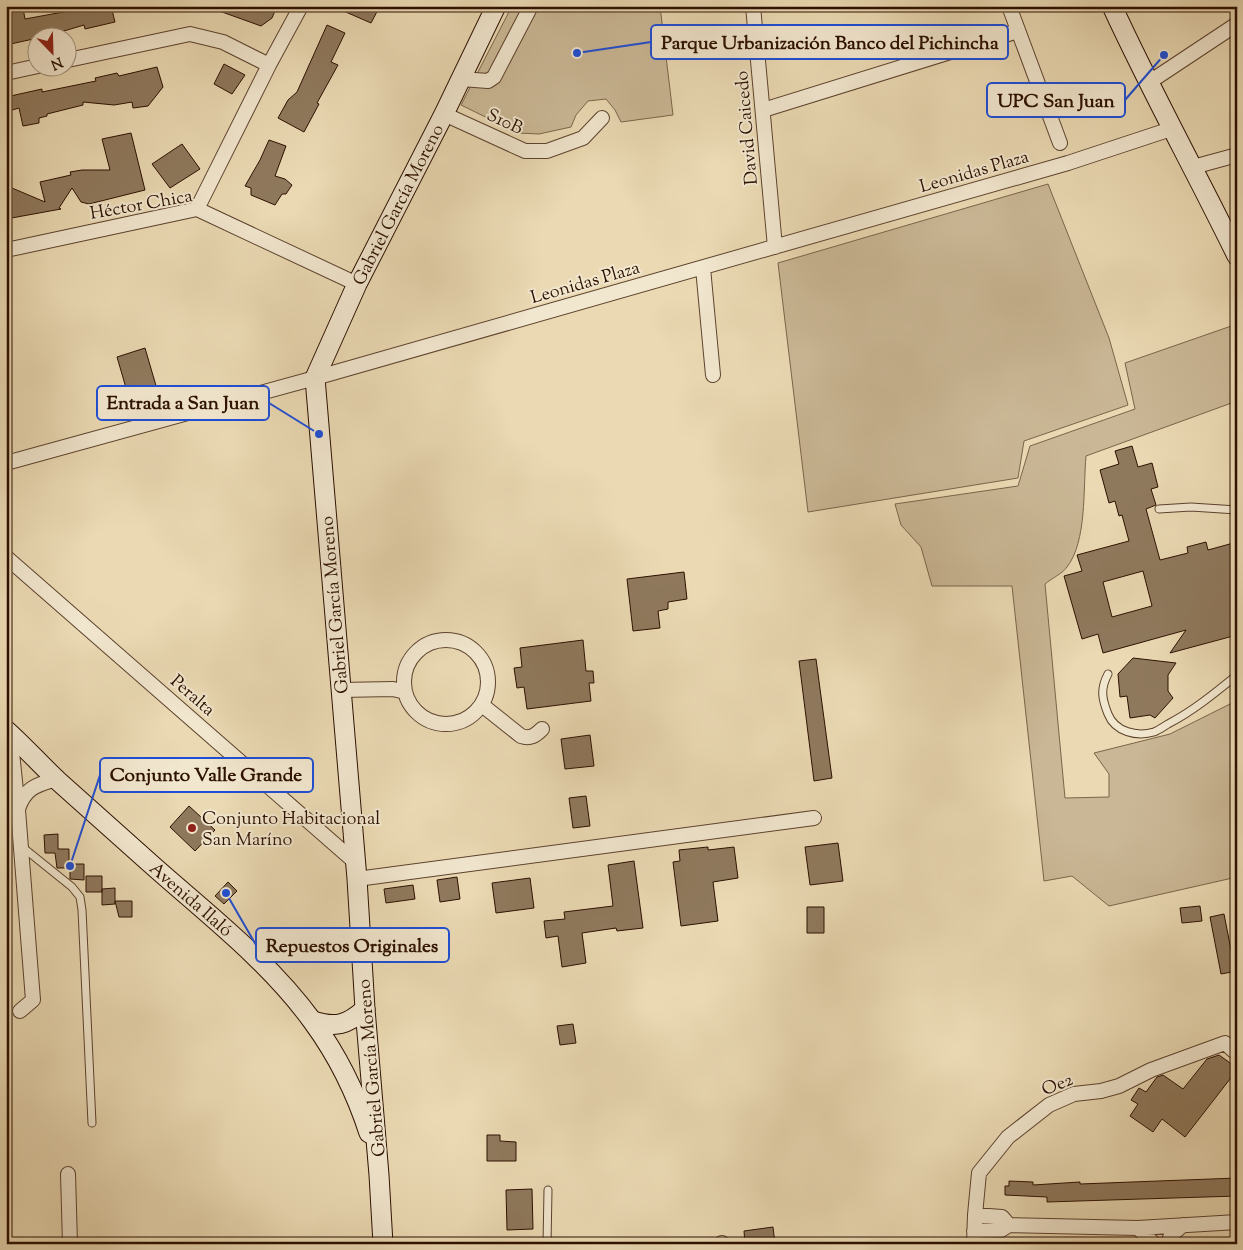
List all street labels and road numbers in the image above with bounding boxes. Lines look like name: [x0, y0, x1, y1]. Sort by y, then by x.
street label: David Caicedo: [730, 69, 766, 186]
street label: S10B: [482, 103, 527, 143]
street label: Gabriel García Moreno: [347, 120, 452, 291]
street label: Leonidas Plaza: [917, 145, 1032, 201]
street label: Héctor Chica: [88, 184, 195, 228]
street label: Leonidas Plaza: [528, 256, 643, 312]
street label: Gabriel García Moreno: [315, 515, 357, 695]
street label: Peralta: [163, 670, 220, 723]
street label: Avenida Ilaló: [143, 857, 238, 944]
street label: Gabriel García Moreno: [352, 978, 394, 1158]
street label: Oe2: [1038, 1068, 1078, 1104]

